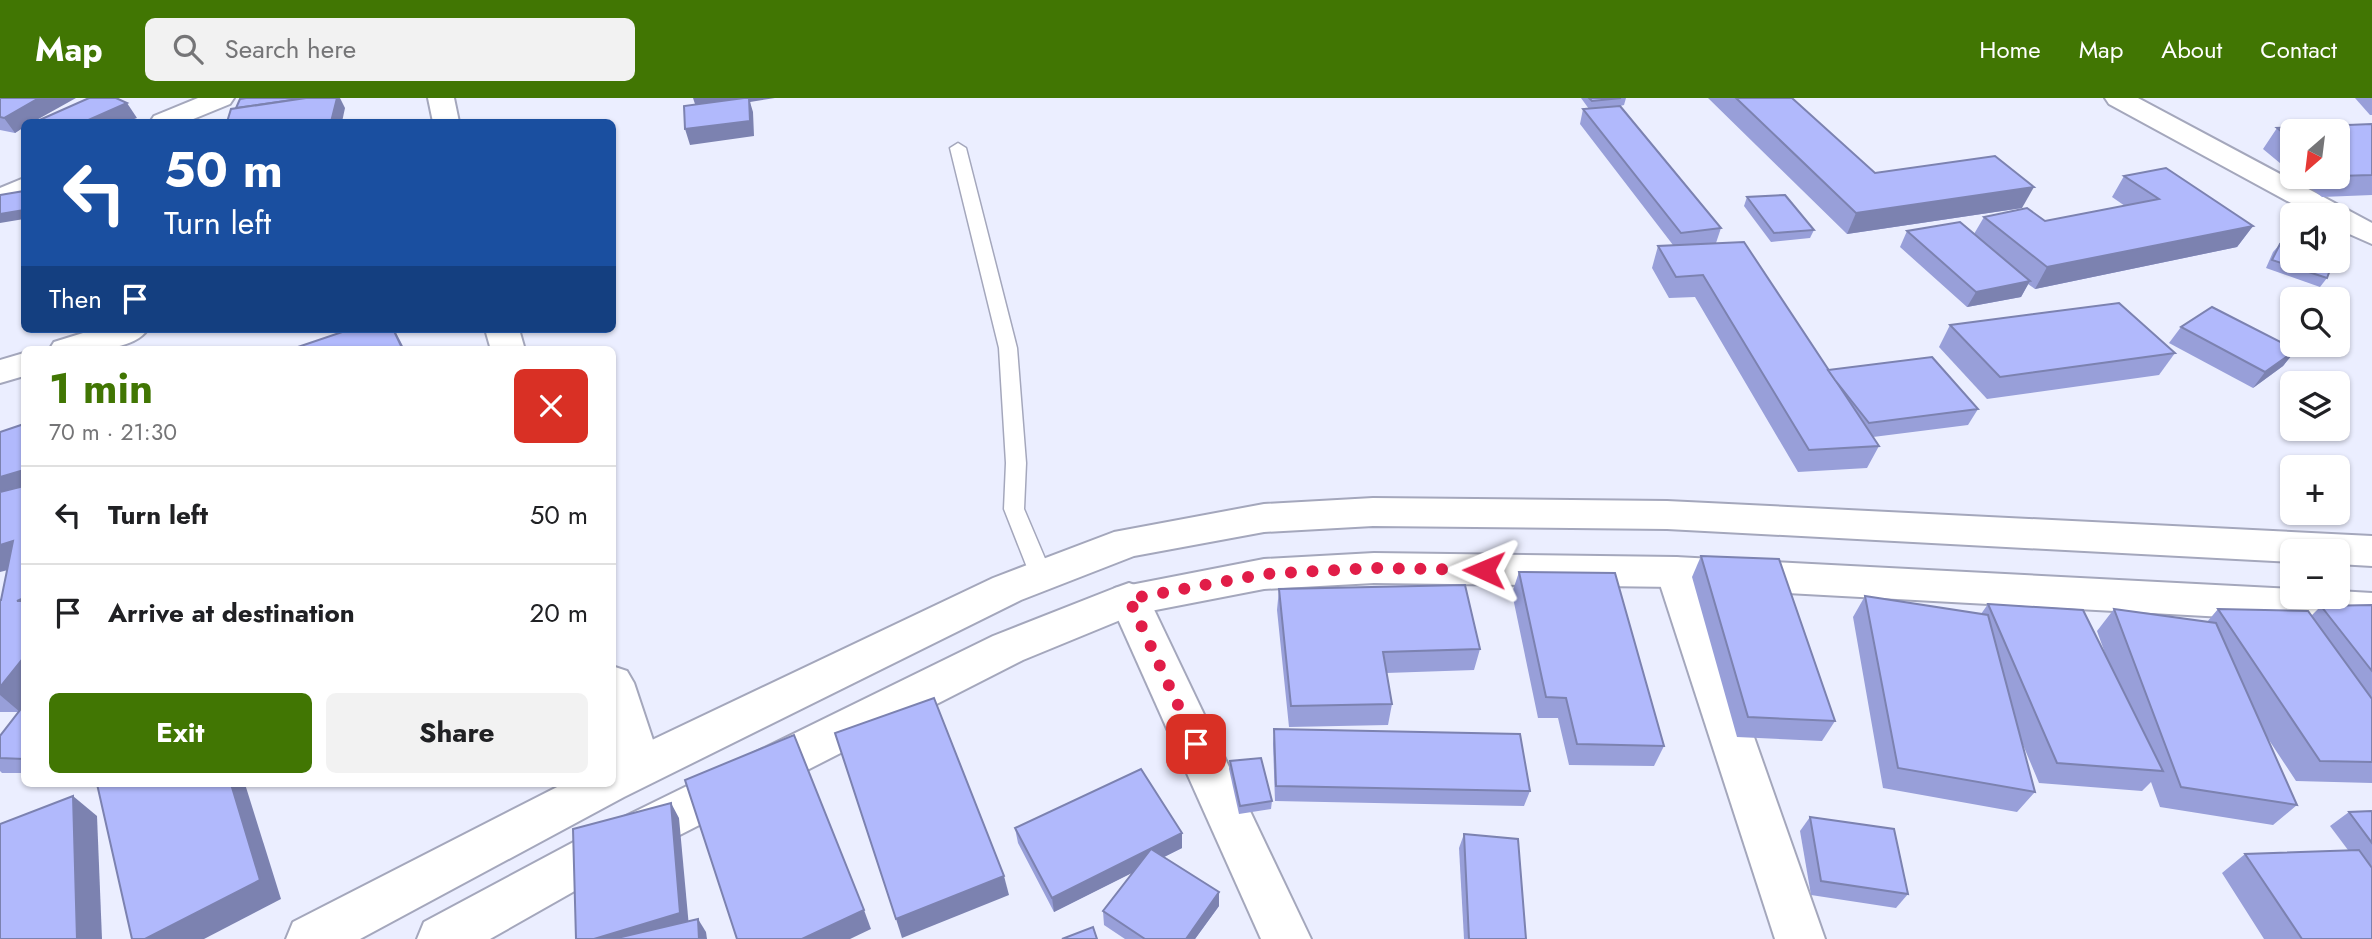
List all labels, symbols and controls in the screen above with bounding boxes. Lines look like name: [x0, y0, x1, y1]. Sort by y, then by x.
search box: [145, 18, 635, 81]
text: Map: [35, 26, 103, 73]
icon: search: [169, 30, 207, 68]
text: Search here: [225, 30, 356, 68]
text: Home: [1979, 32, 2041, 67]
text: Map: [2079, 32, 2123, 67]
text: About: [2161, 32, 2222, 67]
text: Contact: [2260, 32, 2337, 67]
north arrow: [2280, 119, 2350, 189]
map controls: [2280, 119, 2350, 609]
text: 50 m: [164, 135, 283, 205]
icon: left: [49, 147, 140, 238]
text: Turn left: [164, 200, 271, 246]
button: sound: [2280, 203, 2350, 273]
text: Then: [49, 280, 102, 318]
icon: arrive: [116, 280, 154, 318]
button: search: [2280, 287, 2350, 357]
text: 1 min: [49, 358, 153, 419]
button: close: [514, 369, 588, 443]
button: layers: [2280, 371, 2350, 441]
text: 70 m · 21:30: [49, 415, 177, 449]
button: +: [2280, 455, 2350, 525]
icon: left: [49, 496, 87, 534]
text: Turn left: [108, 496, 208, 534]
text: 50 m: [530, 496, 588, 534]
position arrow: [1447, 533, 1521, 607]
button: −: [2280, 539, 2350, 609]
icon: arrive: [49, 594, 87, 632]
text: Arrive at destination: [108, 594, 355, 632]
text: 20 m: [530, 594, 588, 632]
button: Exit: [49, 693, 312, 773]
button: Share: [326, 693, 588, 773]
pin: [1166, 714, 1226, 774]
icon: arrive: [1177, 725, 1215, 763]

